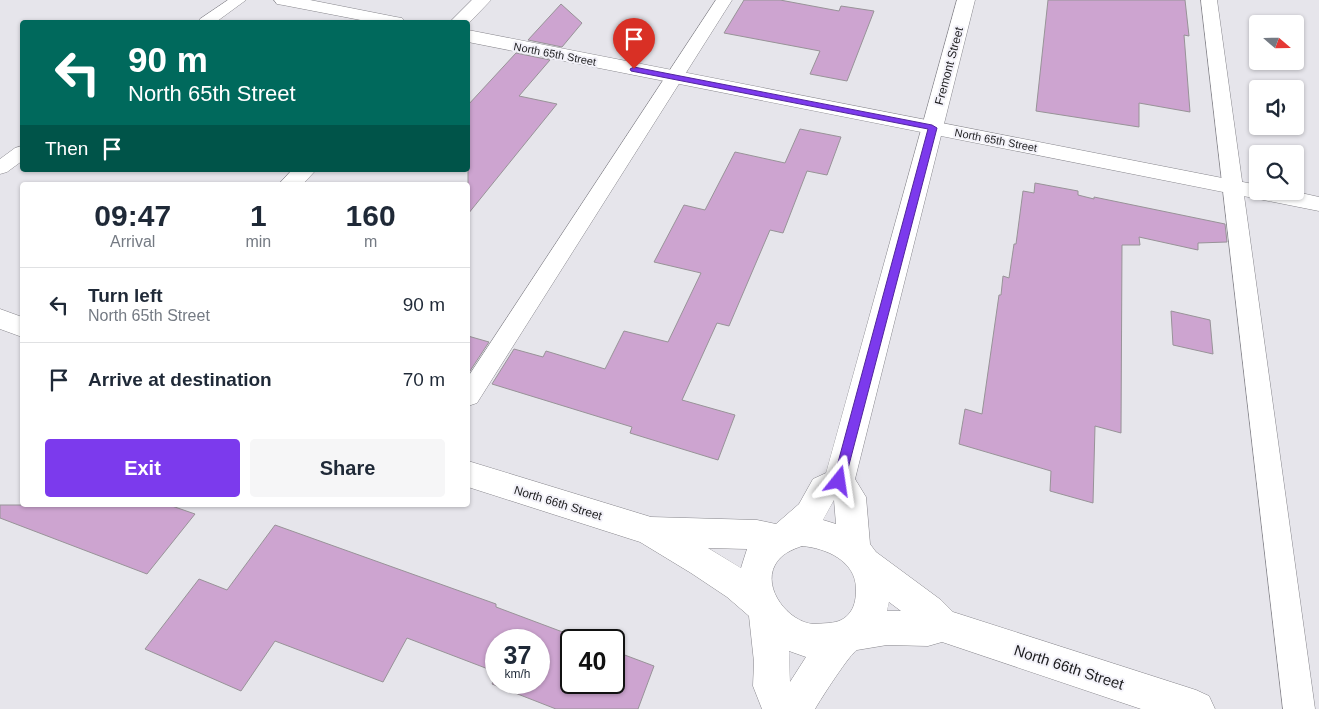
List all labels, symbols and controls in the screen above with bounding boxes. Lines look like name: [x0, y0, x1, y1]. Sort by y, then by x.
north arrow: [1249, 15, 1304, 70]
map controls: [1249, 15, 1304, 200]
pin: [613, 18, 655, 69]
icon: arrive: [620, 25, 648, 53]
street label: Fremont Street: [932, 25, 966, 106]
icon: left: [45, 40, 110, 105]
text: 90 m: [128, 40, 208, 79]
street label: North 65th Street: [513, 40, 597, 68]
button: sound: [1249, 80, 1304, 135]
text: North 65th Street: [128, 81, 296, 106]
street label: North 65th Street: [954, 126, 1038, 154]
icon: arrive: [98, 135, 126, 163]
text: Then: [45, 138, 88, 159]
button: search: [1249, 145, 1304, 200]
text: 09:47: [94, 199, 171, 232]
text: 1: [250, 199, 267, 232]
text: 160: [346, 199, 396, 232]
text: Arrival: [110, 233, 155, 250]
text: min: [245, 233, 271, 250]
text: m: [364, 233, 377, 250]
text: Turn left: [88, 285, 163, 306]
icon: left: [45, 291, 73, 319]
text: 90 m: [403, 294, 445, 315]
text: North 65th Street: [88, 307, 210, 324]
icon: arrive: [45, 366, 73, 394]
text: Arrive at destination: [88, 369, 272, 390]
text: 70 m: [403, 369, 445, 390]
button: Exit: [45, 439, 240, 497]
button: Share: [250, 439, 445, 497]
position arrow: [812, 454, 864, 506]
street label: North 66th Street: [512, 483, 604, 523]
speed limit sign: 40: [560, 629, 625, 694]
text: 37: [504, 641, 531, 669]
street label: North 66th Street: [1012, 641, 1127, 693]
text: km/h: [504, 667, 531, 681]

